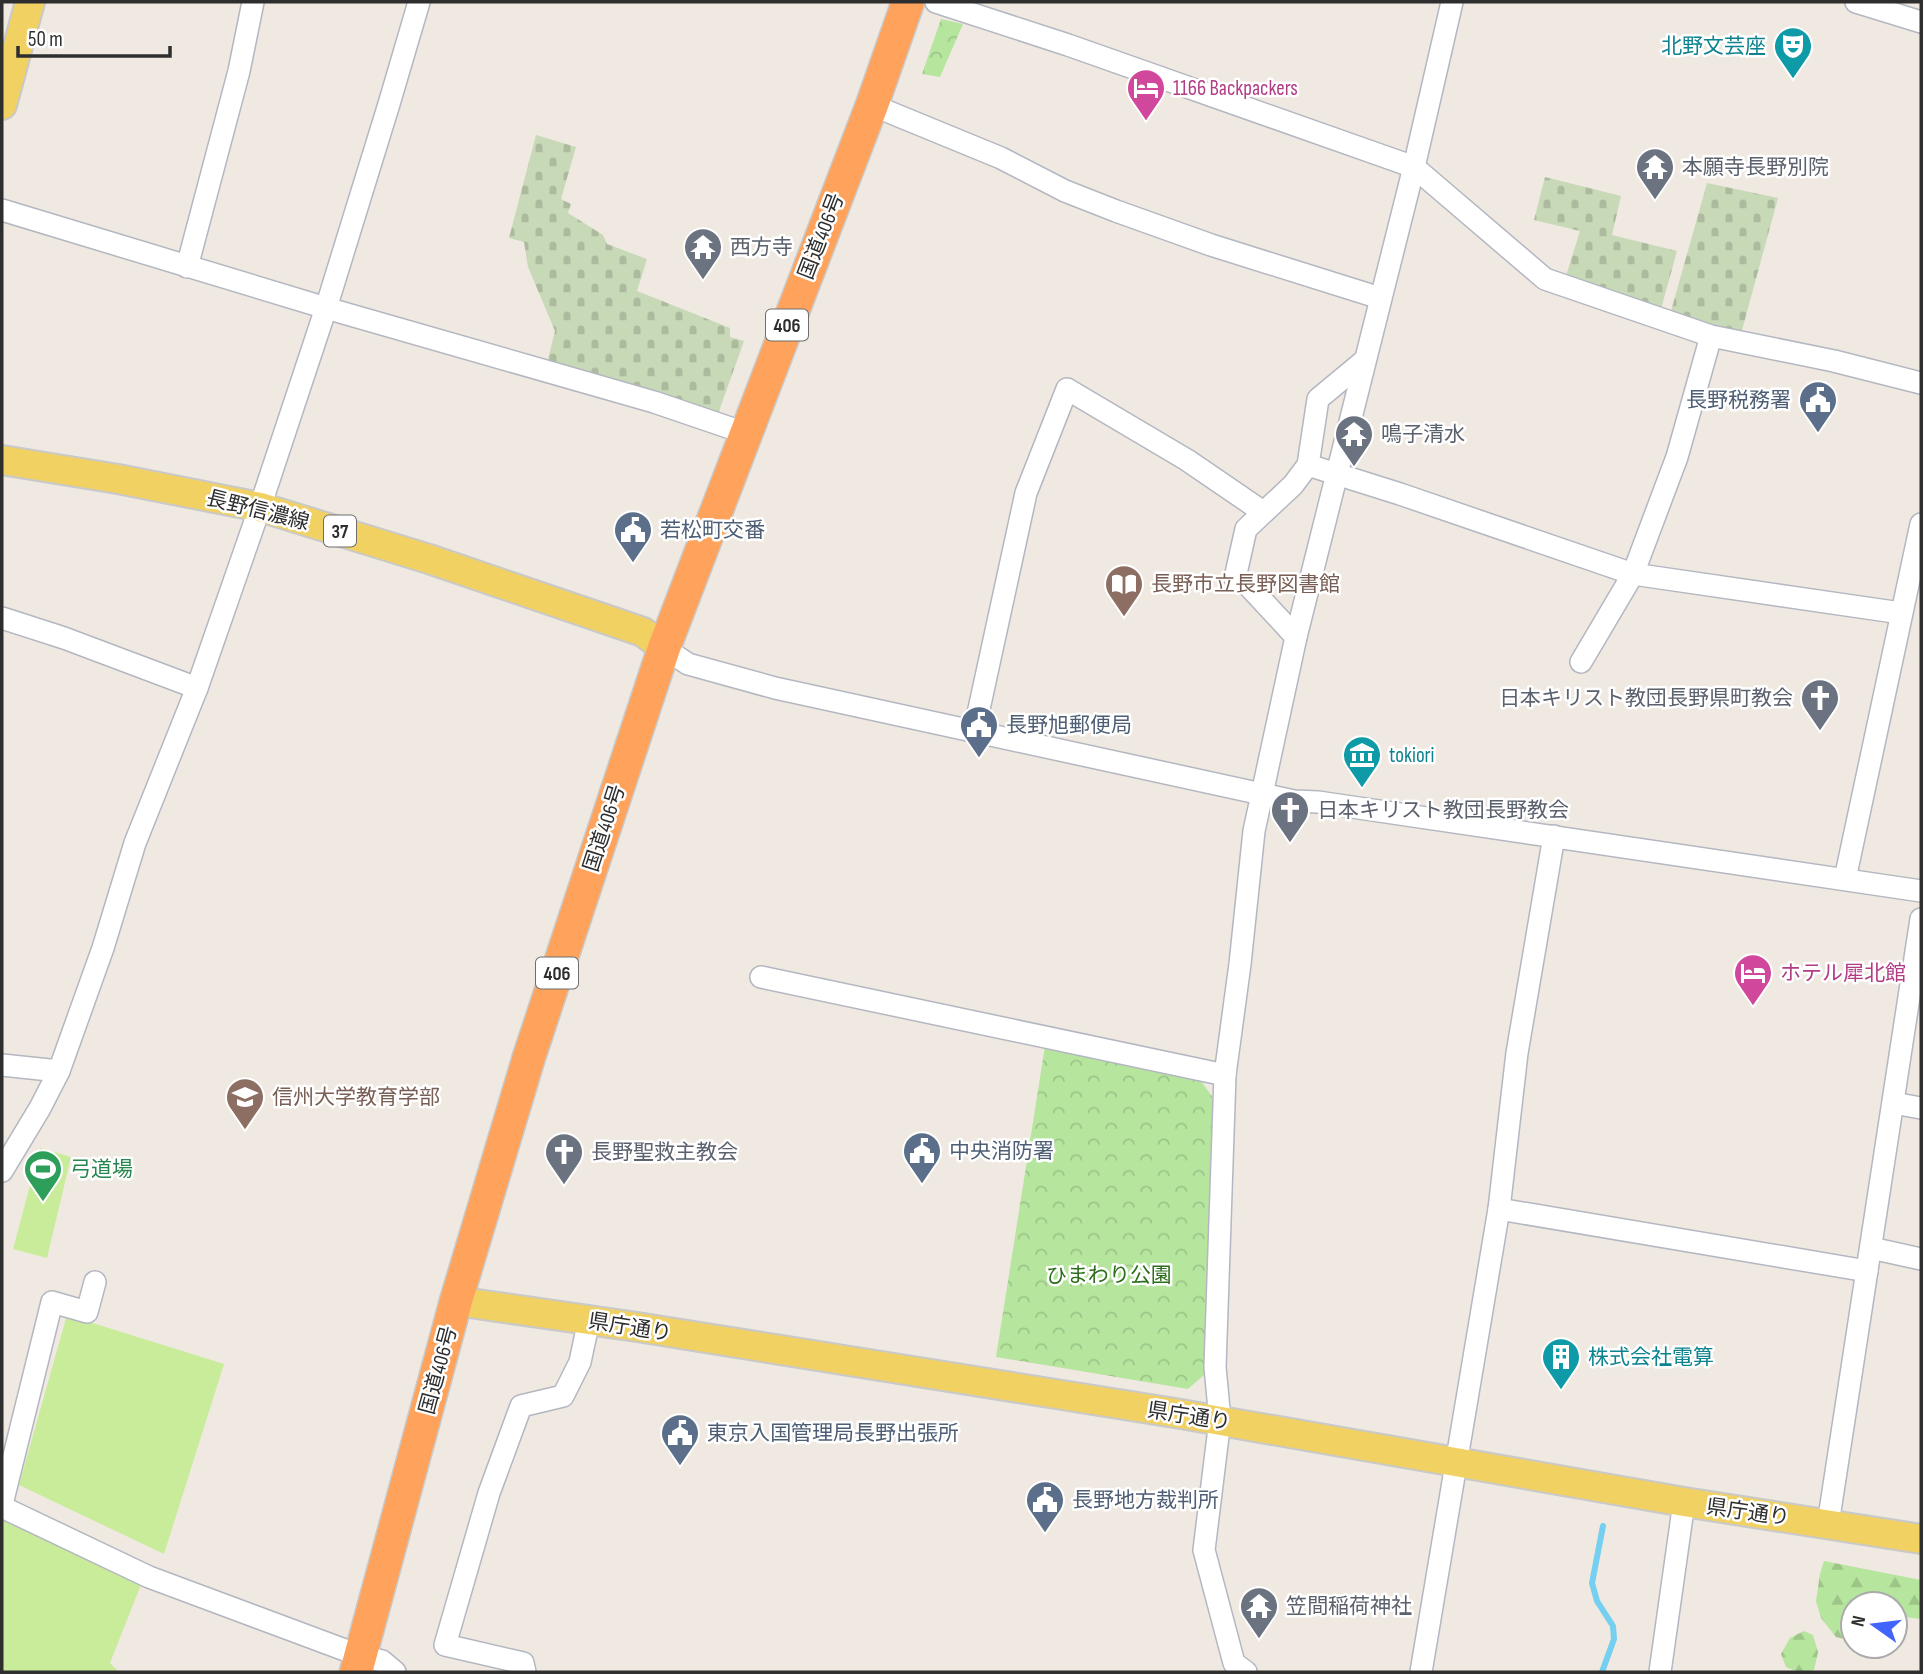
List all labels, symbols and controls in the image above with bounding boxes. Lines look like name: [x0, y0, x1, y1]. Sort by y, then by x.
scale bar: [18, 14, 170, 58]
theatre icon: 北野文芸座: [1772, 25, 1814, 80]
text: 50 m: [28, 27, 63, 52]
place label: 北野文芸座: [1661, 34, 1766, 59]
hotel icon: 1166 Backpackers: [1125, 67, 1167, 122]
place label: 1166 Backpackers: [1173, 76, 1298, 101]
temple icon: 本願寺長野別院: [1634, 146, 1676, 201]
place label: 本願寺長野別院: [1682, 155, 1829, 180]
street label: 国道406号: [794, 190, 849, 283]
temple icon: 西方寺: [682, 226, 724, 281]
place label: 西方寺: [730, 235, 793, 260]
road number: 406: [766, 310, 808, 340]
public building icon: 長野税務署: [1797, 379, 1839, 434]
place label: 長野税務署: [1686, 388, 1791, 413]
temple icon: 鳴子清水: [1333, 413, 1375, 468]
place label: 鳴子清水: [1381, 422, 1465, 447]
street label: 長野信濃線: [204, 486, 312, 535]
public building icon: 若松町交番: [612, 509, 654, 564]
road number: 37: [324, 516, 356, 546]
place label: 若松町交番: [660, 518, 765, 543]
library icon: 長野市立長野図書館: [1103, 563, 1145, 618]
place label: 長野市立長野図書館: [1151, 572, 1340, 597]
church icon: 日本キリスト教団長野県町教会: [1799, 677, 1841, 732]
place label: 日本キリスト教団長野県町教会: [1499, 686, 1793, 711]
public building icon: 長野旭郵便局: [958, 704, 1000, 759]
place label: 長野旭郵便局: [1006, 713, 1132, 738]
museum icon: tokiori: [1341, 734, 1383, 789]
place label: tokiori: [1389, 743, 1435, 768]
street label: 国道406号: [579, 781, 630, 875]
church icon: 日本キリスト教団長野教会: [1269, 789, 1311, 844]
place label: 日本キリスト教団長野教会: [1317, 798, 1569, 823]
hotel icon: ホテル犀北館: [1732, 952, 1774, 1007]
road number: 406: [536, 958, 578, 988]
place label: ホテル犀北館: [1780, 961, 1906, 986]
school or university icon: 信州大学教育学部: [224, 1076, 266, 1131]
place label: 信州大学教育学部: [272, 1085, 440, 1110]
public building icon: 中央消防署: [901, 1130, 943, 1185]
church icon: 長野聖救主教会: [543, 1131, 585, 1186]
place label: 中央消防署: [949, 1139, 1054, 1164]
place label: 長野聖救主教会: [591, 1140, 738, 1165]
sports icon: 弓道場: [22, 1148, 64, 1203]
place label: 弓道場: [70, 1157, 133, 1182]
park label: ひまわり公園: [1046, 1263, 1172, 1288]
street label: 県庁通り: [586, 1309, 673, 1346]
street label: 国道406号: [415, 1323, 462, 1417]
building icon: 株式会社電算: [1540, 1336, 1582, 1391]
place label: 株式会社電算: [1588, 1345, 1714, 1370]
street label: 県庁通り: [1145, 1398, 1232, 1435]
public building icon: 東京入国管理局長野出張所: [659, 1412, 701, 1467]
place label: 東京入国管理局長野出張所: [707, 1421, 959, 1446]
public building icon: 長野地方裁判所: [1024, 1479, 1066, 1534]
place label: 長野地方裁判所: [1072, 1488, 1219, 1513]
street label: 県庁通り: [1705, 1494, 1791, 1531]
temple icon: 笠間稲荷神社: [1238, 1585, 1280, 1640]
north arrow: [1839, 1590, 1909, 1660]
place label: 笠間稲荷神社: [1286, 1594, 1412, 1619]
text: N: [1847, 1614, 1871, 1629]

